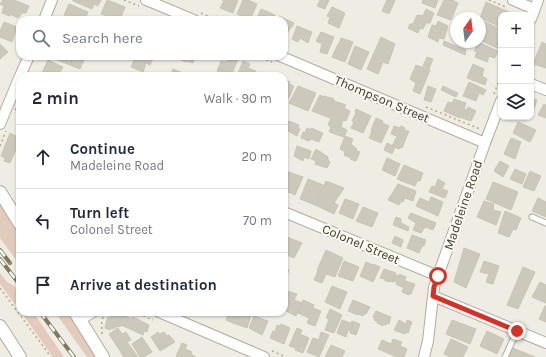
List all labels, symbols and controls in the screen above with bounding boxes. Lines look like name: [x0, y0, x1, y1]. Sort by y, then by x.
north arrow: [450, 12, 486, 48]
map controls: [498, 12, 534, 120]
button: +: [498, 12, 534, 48]
search box: [16, 16, 288, 60]
icon: search: [30, 27, 52, 49]
text: Search here: [62, 29, 143, 47]
button: −: [498, 48, 534, 84]
street label: Thompson Street: [332, 72, 432, 126]
button: layers: [498, 84, 534, 120]
text: 2 min: [32, 88, 79, 108]
text: Walk · 90 m: [204, 91, 272, 106]
text: Continue: [70, 140, 135, 158]
icon: ahead: [32, 146, 54, 168]
text: 20 m: [242, 149, 272, 164]
text: Madeleine Road: [70, 158, 164, 173]
street label: Madeleine Road: [441, 158, 485, 252]
text: Turn left: [70, 204, 129, 222]
icon: left: [32, 210, 54, 232]
text: 70 m: [243, 213, 272, 228]
street label: Colonel Street: [320, 221, 402, 267]
text: Colonel Street: [70, 222, 153, 237]
route start: [429, 267, 447, 285]
icon: arrive: [32, 274, 54, 296]
text: Arrive at destination: [70, 276, 217, 294]
route end: [508, 322, 526, 340]

